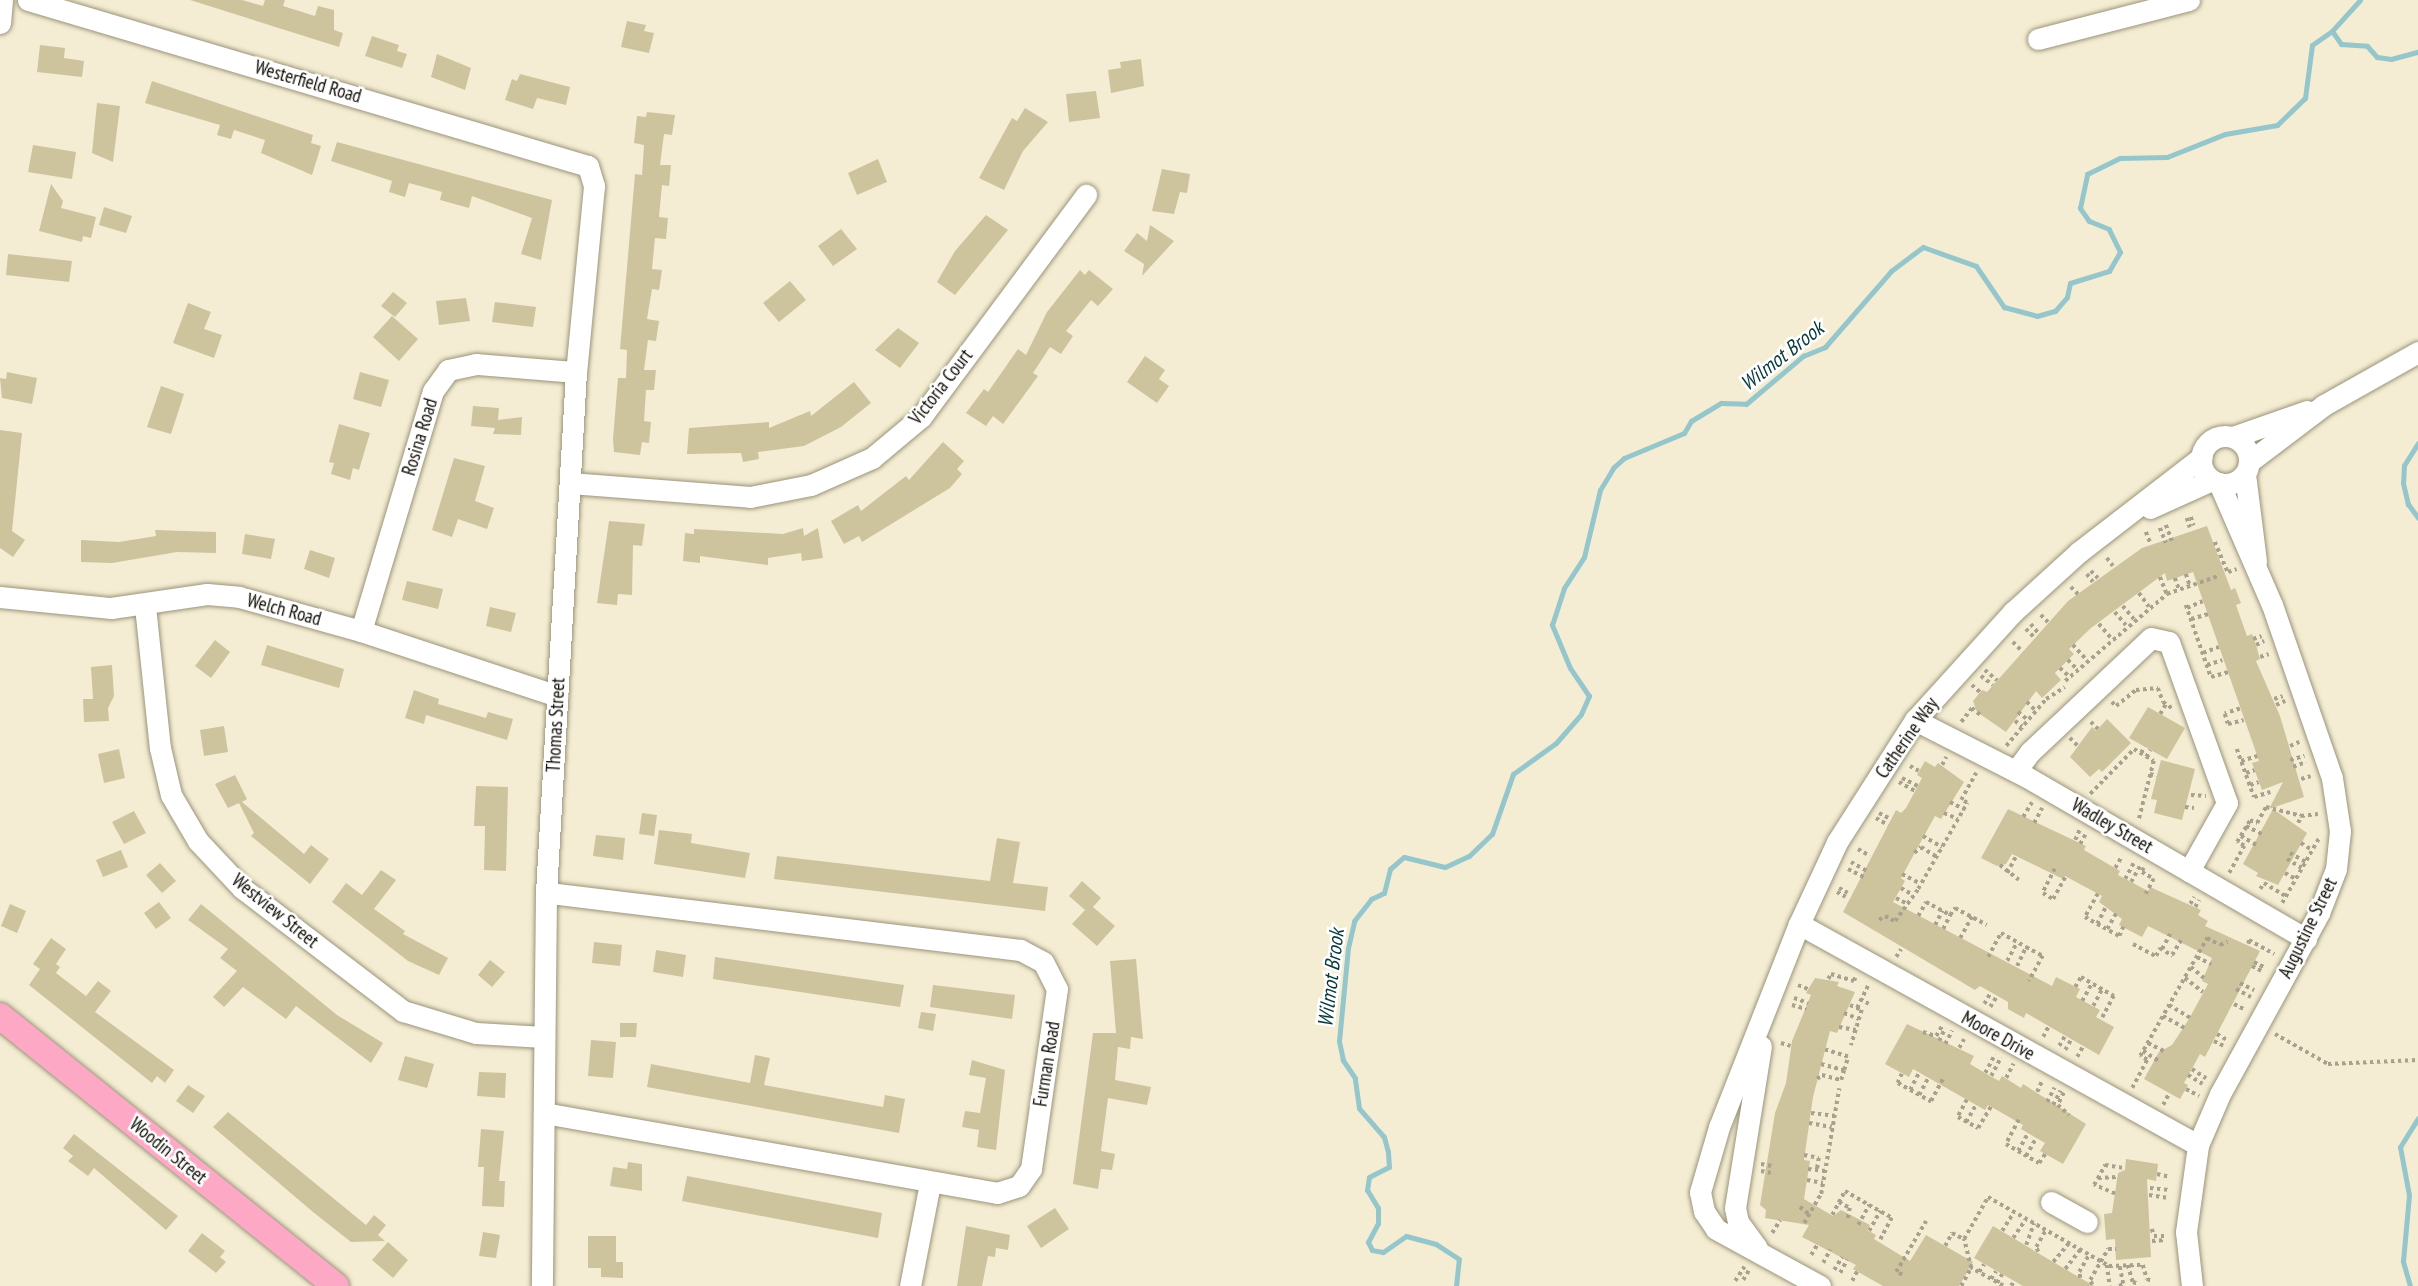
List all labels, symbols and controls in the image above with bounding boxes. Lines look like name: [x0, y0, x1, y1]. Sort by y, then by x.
street label: Westerfield Road: [252, 56, 364, 108]
water label: Wilmot Brook: [1735, 316, 1829, 396]
street label: Victoria Court: [904, 345, 978, 429]
street label: Rosina Road: [397, 396, 443, 478]
street label: Welch Road: [244, 589, 324, 631]
street label: Thomas Street: [542, 677, 570, 773]
street label: Catherine Way: [1871, 693, 1943, 783]
street label: Wadley Street: [2067, 794, 2157, 858]
street label: Westview Street: [227, 869, 323, 953]
street label: Augustine Street: [2274, 874, 2342, 982]
water label: Wilmot Brook: [1312, 928, 1350, 1028]
street label: Moore Drive: [1957, 1007, 2039, 1065]
street label: Furman Road: [1029, 1020, 1065, 1108]
street label: Woodin Street: [125, 1113, 211, 1189]

